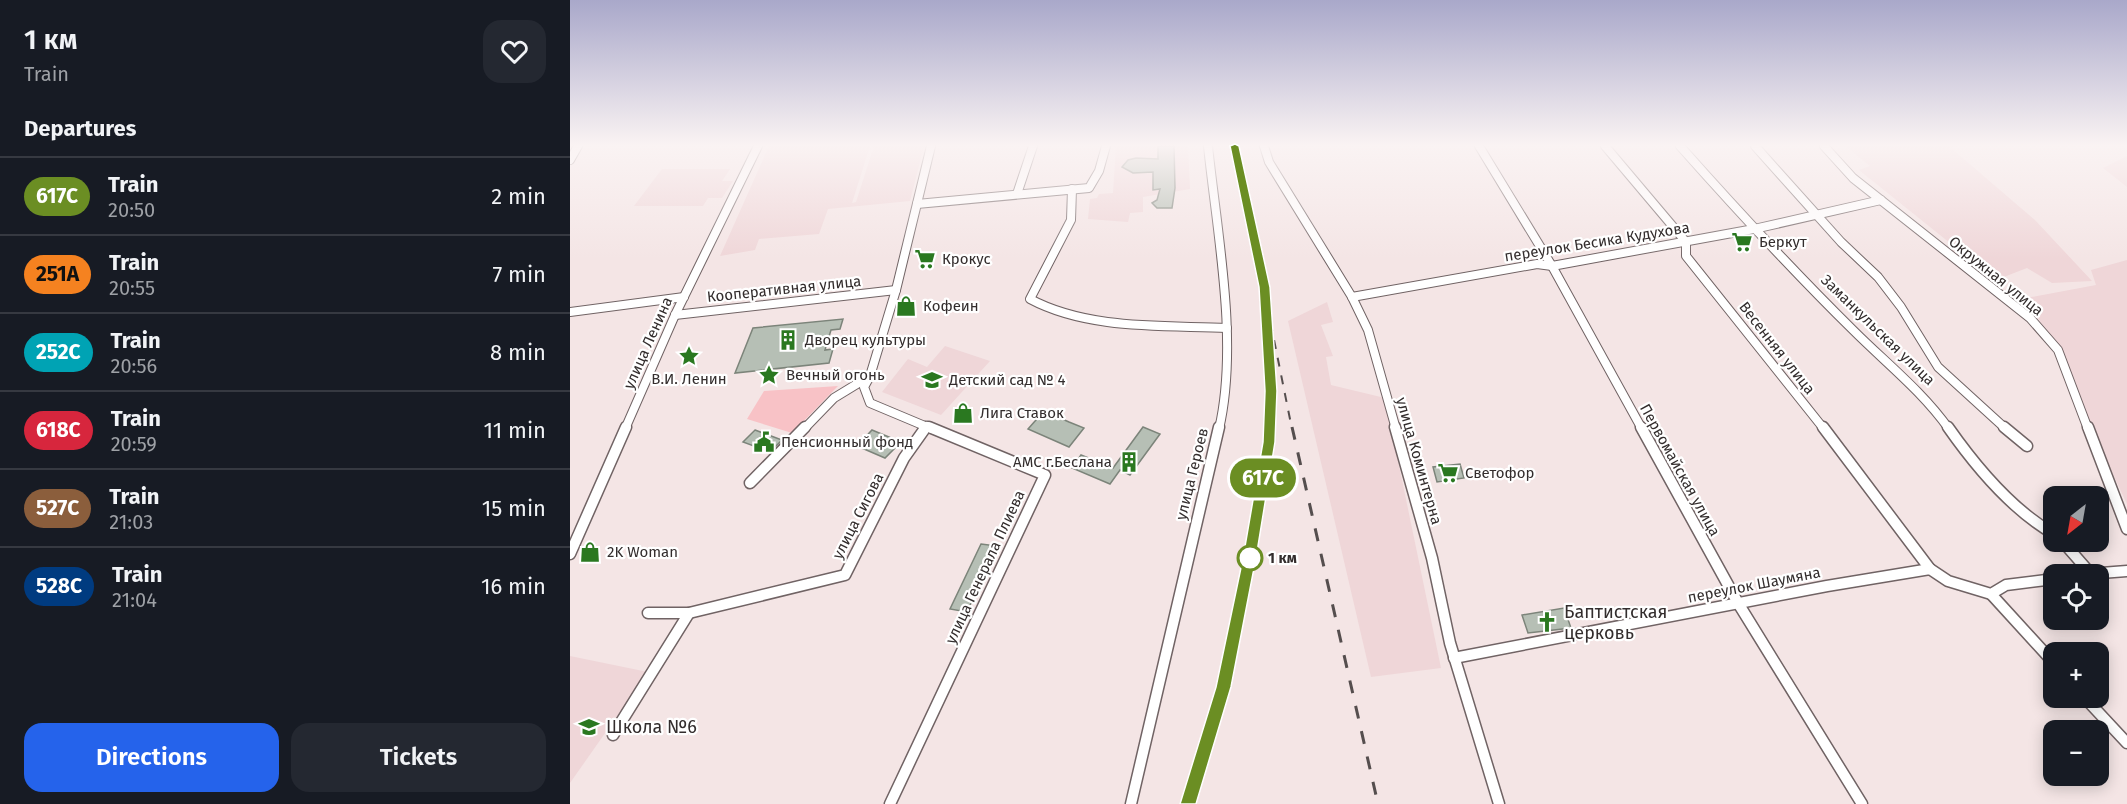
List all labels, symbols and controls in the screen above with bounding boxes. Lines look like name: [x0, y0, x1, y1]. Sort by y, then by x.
button: heart: [483, 20, 546, 83]
text: 1 км: [24, 23, 78, 56]
text: Train: [24, 62, 69, 86]
text: Departures: [24, 115, 136, 142]
text: Train: [108, 171, 158, 198]
text: 617C: [36, 183, 78, 209]
text: 2 min: [491, 183, 546, 210]
text: 20:50: [108, 198, 155, 222]
street label: переулок Бесика Кудухова: [1503, 218, 1691, 266]
supermarket icon: Беркут: [1730, 230, 1754, 254]
street label: Окружная улица: [1945, 232, 2047, 320]
place label: Беркут: [1759, 233, 1807, 251]
supermarket icon: Крокус: [913, 247, 937, 271]
text: Train: [109, 249, 159, 276]
place label: Крокус: [942, 250, 991, 268]
text: 251А: [36, 261, 79, 287]
text: 7 min: [492, 261, 546, 288]
street label: Заманкульская улица: [1817, 271, 1939, 389]
street label: Кооперативная улица: [706, 272, 862, 306]
text: 20:55: [109, 276, 155, 300]
street label: улица Ленина: [620, 294, 676, 392]
shop icon: Кофеин: [894, 294, 918, 318]
place label: Кофеин: [923, 297, 979, 315]
street label: Весенняя улица: [1735, 298, 1819, 398]
text: Train: [111, 327, 161, 354]
building icon: Дворец культуры: [776, 328, 800, 352]
place label: Дворец культуры: [804, 331, 926, 349]
text: 252С: [36, 339, 81, 365]
text: 8 min: [490, 339, 546, 366]
place icon: В.И. Ленин: [677, 344, 701, 368]
text: 20:56: [111, 354, 157, 378]
place icon: Вечный огонь: [757, 363, 781, 387]
place label: Вечный огонь: [786, 366, 885, 384]
school or university icon: Детский сад № 4: [920, 368, 944, 392]
place label: В.И. Ленин: [651, 370, 727, 388]
place label: Детский сад № 4: [948, 371, 1066, 389]
street label: улица Коминтерна: [1392, 395, 1446, 527]
shop icon: Лига Ставок: [951, 401, 975, 425]
street label: Первомайская улица: [1636, 401, 1724, 539]
place label: Лига Ставок: [980, 404, 1064, 422]
text: Train: [111, 405, 161, 432]
text: 618С: [36, 417, 81, 443]
text: 11 min: [483, 417, 546, 444]
street label: улица Героев: [1172, 426, 1212, 522]
public building icon: Пенсионный фонд: [752, 430, 776, 454]
text: 20:59: [111, 432, 157, 456]
place label: Пенсионный фонд: [781, 433, 913, 451]
building icon: АМС г.Беслана: [1117, 450, 1141, 474]
place label: АМС г.Беслана: [1013, 453, 1112, 471]
line badge: 617C: [1221, 458, 1305, 498]
supermarket icon: Светофор: [1436, 461, 1460, 485]
place label: Светофор: [1465, 464, 1534, 482]
text: 617C: [1242, 465, 1284, 491]
street label: улица Сигова: [829, 470, 887, 562]
text: Train: [109, 483, 160, 510]
north arrow: [2043, 486, 2109, 552]
map controls: [2043, 486, 2109, 786]
street label: улица Генерала Плиева: [942, 487, 1028, 647]
text: 527С: [36, 495, 79, 521]
text: 15 min: [482, 495, 546, 522]
text: 21:03: [109, 510, 153, 534]
shop icon: 2K Woman: [578, 540, 602, 564]
place label: 2K Woman: [607, 543, 678, 561]
marker: 1 км: [1237, 545, 1263, 571]
place label: 1 км: [1268, 549, 1297, 567]
text: Train: [112, 561, 162, 588]
street label: переулок Шаумяна: [1686, 563, 1822, 607]
button: locate: [2043, 564, 2109, 630]
text: 528С: [36, 573, 82, 599]
text: 16 min: [481, 573, 546, 600]
text: 21:04: [112, 588, 157, 612]
place label: Баптистская церковь: [1564, 601, 1667, 644]
church icon: Баптистская церковь: [1535, 610, 1559, 634]
button: +: [2043, 642, 2109, 708]
school or university icon: Школа №6: [577, 715, 601, 739]
place label: Школа №6: [606, 716, 697, 738]
button: −: [2043, 720, 2109, 786]
button: Directions: [24, 723, 279, 792]
button: Tickets: [291, 723, 546, 792]

